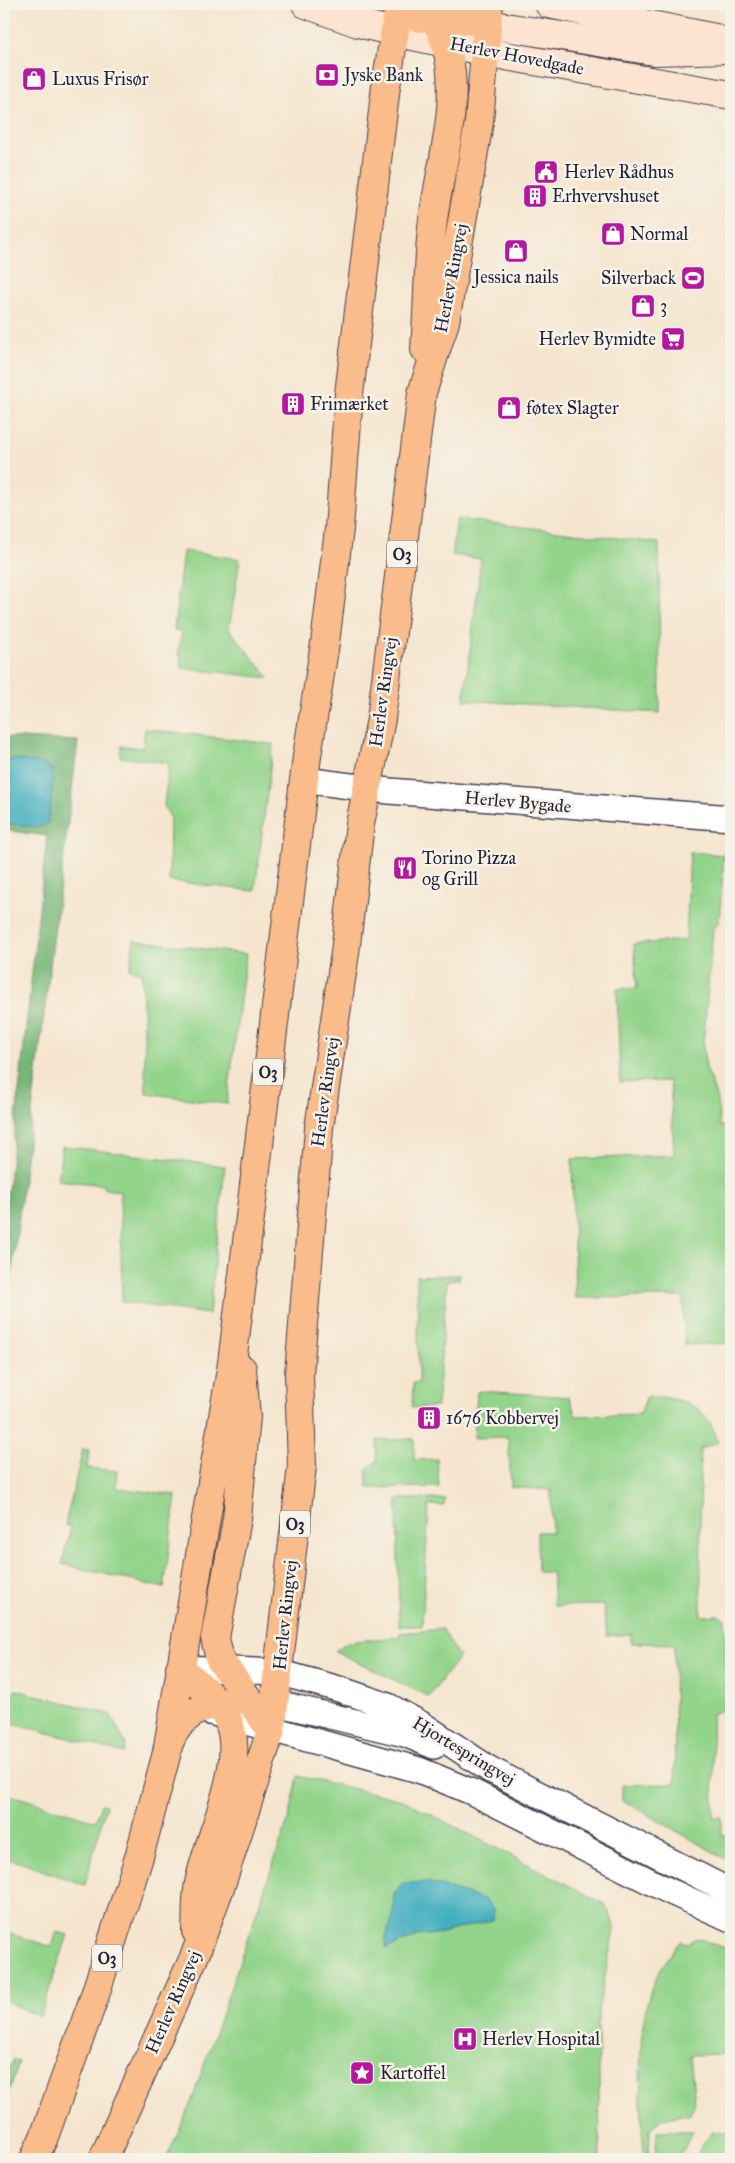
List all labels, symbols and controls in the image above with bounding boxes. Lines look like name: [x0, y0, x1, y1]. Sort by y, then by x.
street label: Herlev Hovedgade: [448, 32, 586, 81]
bank icon: Jyske Bank: [314, 62, 340, 88]
place label: Jyske Bank: [342, 64, 424, 87]
shop icon: Luxus Frisør: [21, 66, 47, 92]
place label: Luxus Frisør: [52, 68, 149, 90]
public building icon: Herlev Rådhus: [533, 159, 559, 185]
place label: Herlev Rådhus: [564, 161, 674, 183]
building icon: Erhvervshuset: [522, 183, 548, 209]
place label: Erhvervshuset: [552, 185, 660, 207]
shop icon: Normal: [600, 221, 626, 247]
street label: Herlev Ringvej: [430, 222, 473, 335]
place label: Normal: [630, 223, 689, 245]
shop icon: Jessica nails: [503, 238, 529, 264]
sports icon: Silverback: [680, 265, 706, 291]
place label: Jessica nails: [471, 266, 559, 289]
place label: Silverback: [601, 267, 677, 289]
shop icon: 3: [630, 293, 656, 319]
place label: 3: [660, 295, 667, 317]
supermarket icon: Herlev Bymidte: [660, 326, 686, 352]
place label: Herlev Bymidte: [539, 328, 656, 350]
building icon: Frimærket: [280, 391, 306, 417]
place label: Frimærket: [310, 393, 389, 415]
shop icon: føtex Slagter: [496, 395, 522, 421]
place label: føtex Slagter: [526, 397, 619, 420]
road number: O3: [387, 540, 417, 568]
street label: Herlev Ringvej: [364, 636, 403, 749]
street label: Herlev Bygade: [464, 786, 572, 819]
place label: Torino Pizza og Grill: [422, 847, 516, 891]
restaurant icon: Torino Pizza og Grill: [392, 855, 418, 881]
street label: Herlev Ringvej: [306, 1036, 345, 1149]
road number: O3: [253, 1058, 283, 1086]
building icon: 1676 Kobbervej: [416, 1405, 442, 1431]
place label: 1676 Kobbervej: [446, 1407, 559, 1429]
road number: O3: [280, 1510, 310, 1538]
street label: Herlev Ringvej: [268, 1559, 303, 1671]
street label: Hjortespringvej: [408, 1712, 519, 1791]
road number: O3: [92, 1945, 122, 1972]
street label: Herlev Ringvej: [140, 1947, 206, 2057]
hospital icon: Herlev Hospital: [452, 2026, 478, 2052]
place label: Herlev Hospital: [482, 2028, 600, 2050]
place icon: Kartoffel: [349, 2060, 375, 2086]
place label: Kartoffel: [380, 2062, 446, 2084]

